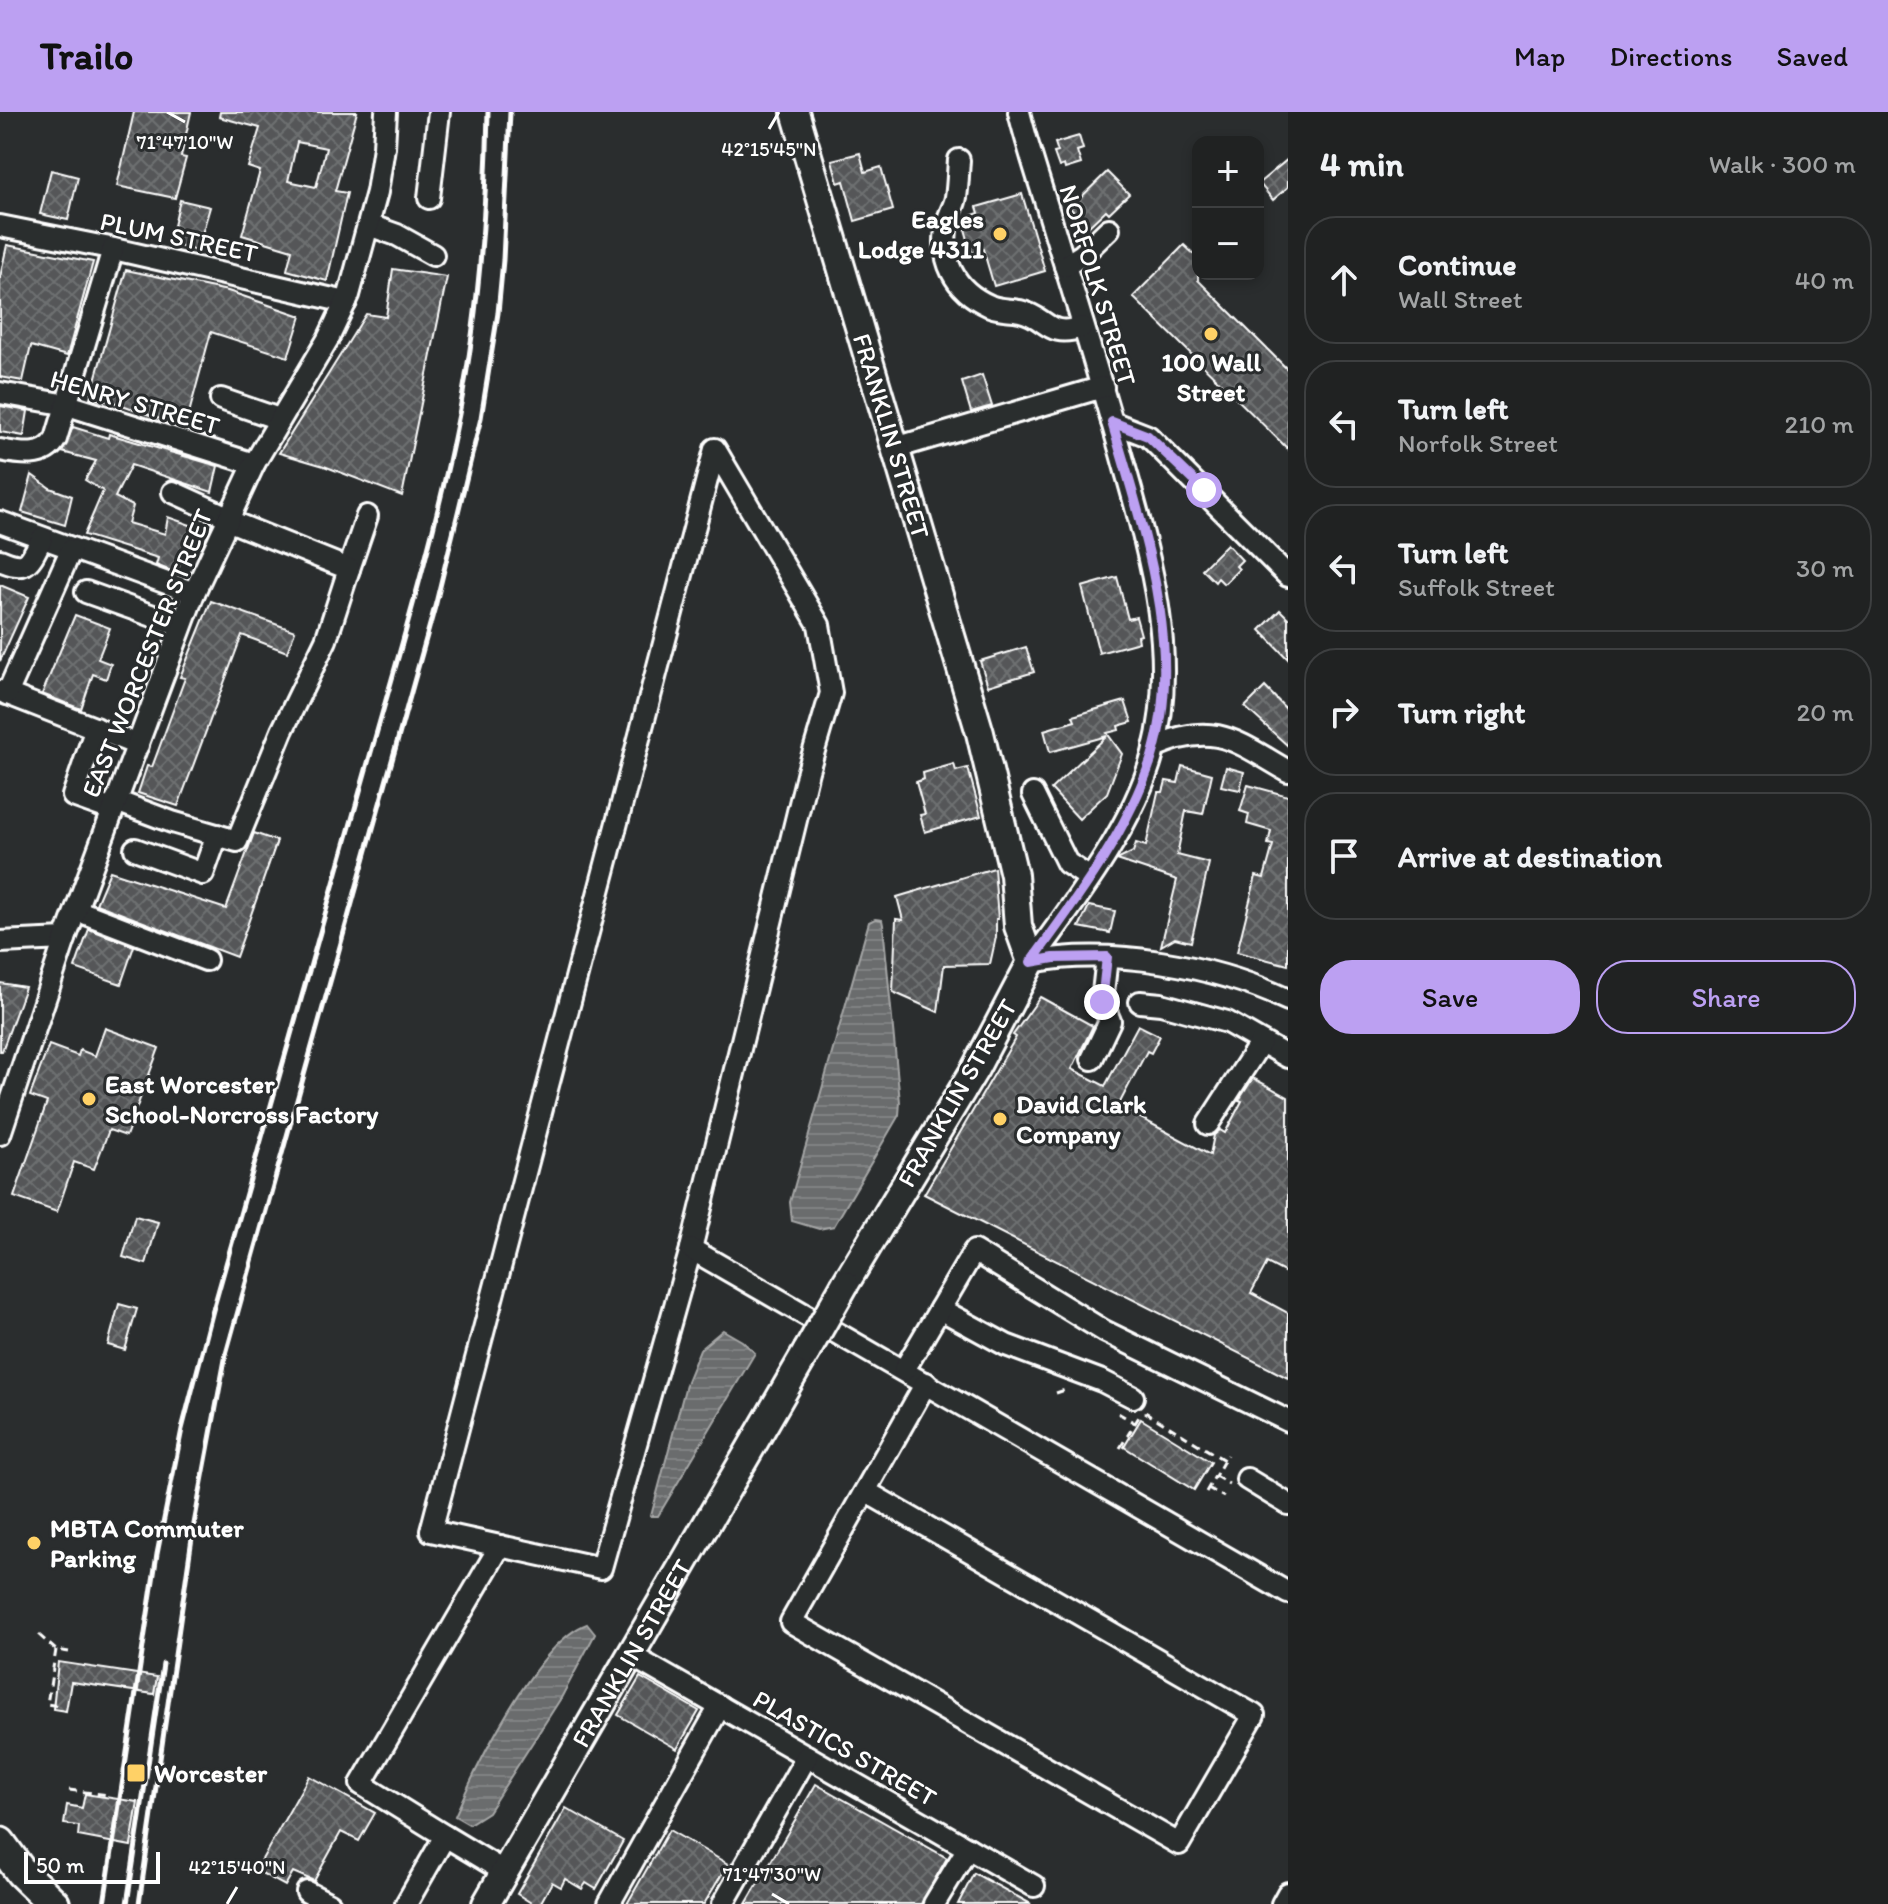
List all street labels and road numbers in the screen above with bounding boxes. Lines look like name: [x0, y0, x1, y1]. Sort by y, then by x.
street label: NORFOLK STREET: [1052, 181, 1144, 390]
street label: PLUM STREET: [97, 205, 261, 269]
street label: FRANKLIN STREET: [846, 330, 937, 543]
street label: HENRY STREET: [46, 363, 224, 442]
street label: EAST WORCESTER STREET: [74, 504, 220, 802]
street label: FRANKLIN STREET: [890, 993, 1024, 1193]
street label: FRANKLIN STREET: [564, 1553, 699, 1753]
street label: PLASTICS STREET: [748, 1683, 943, 1814]

